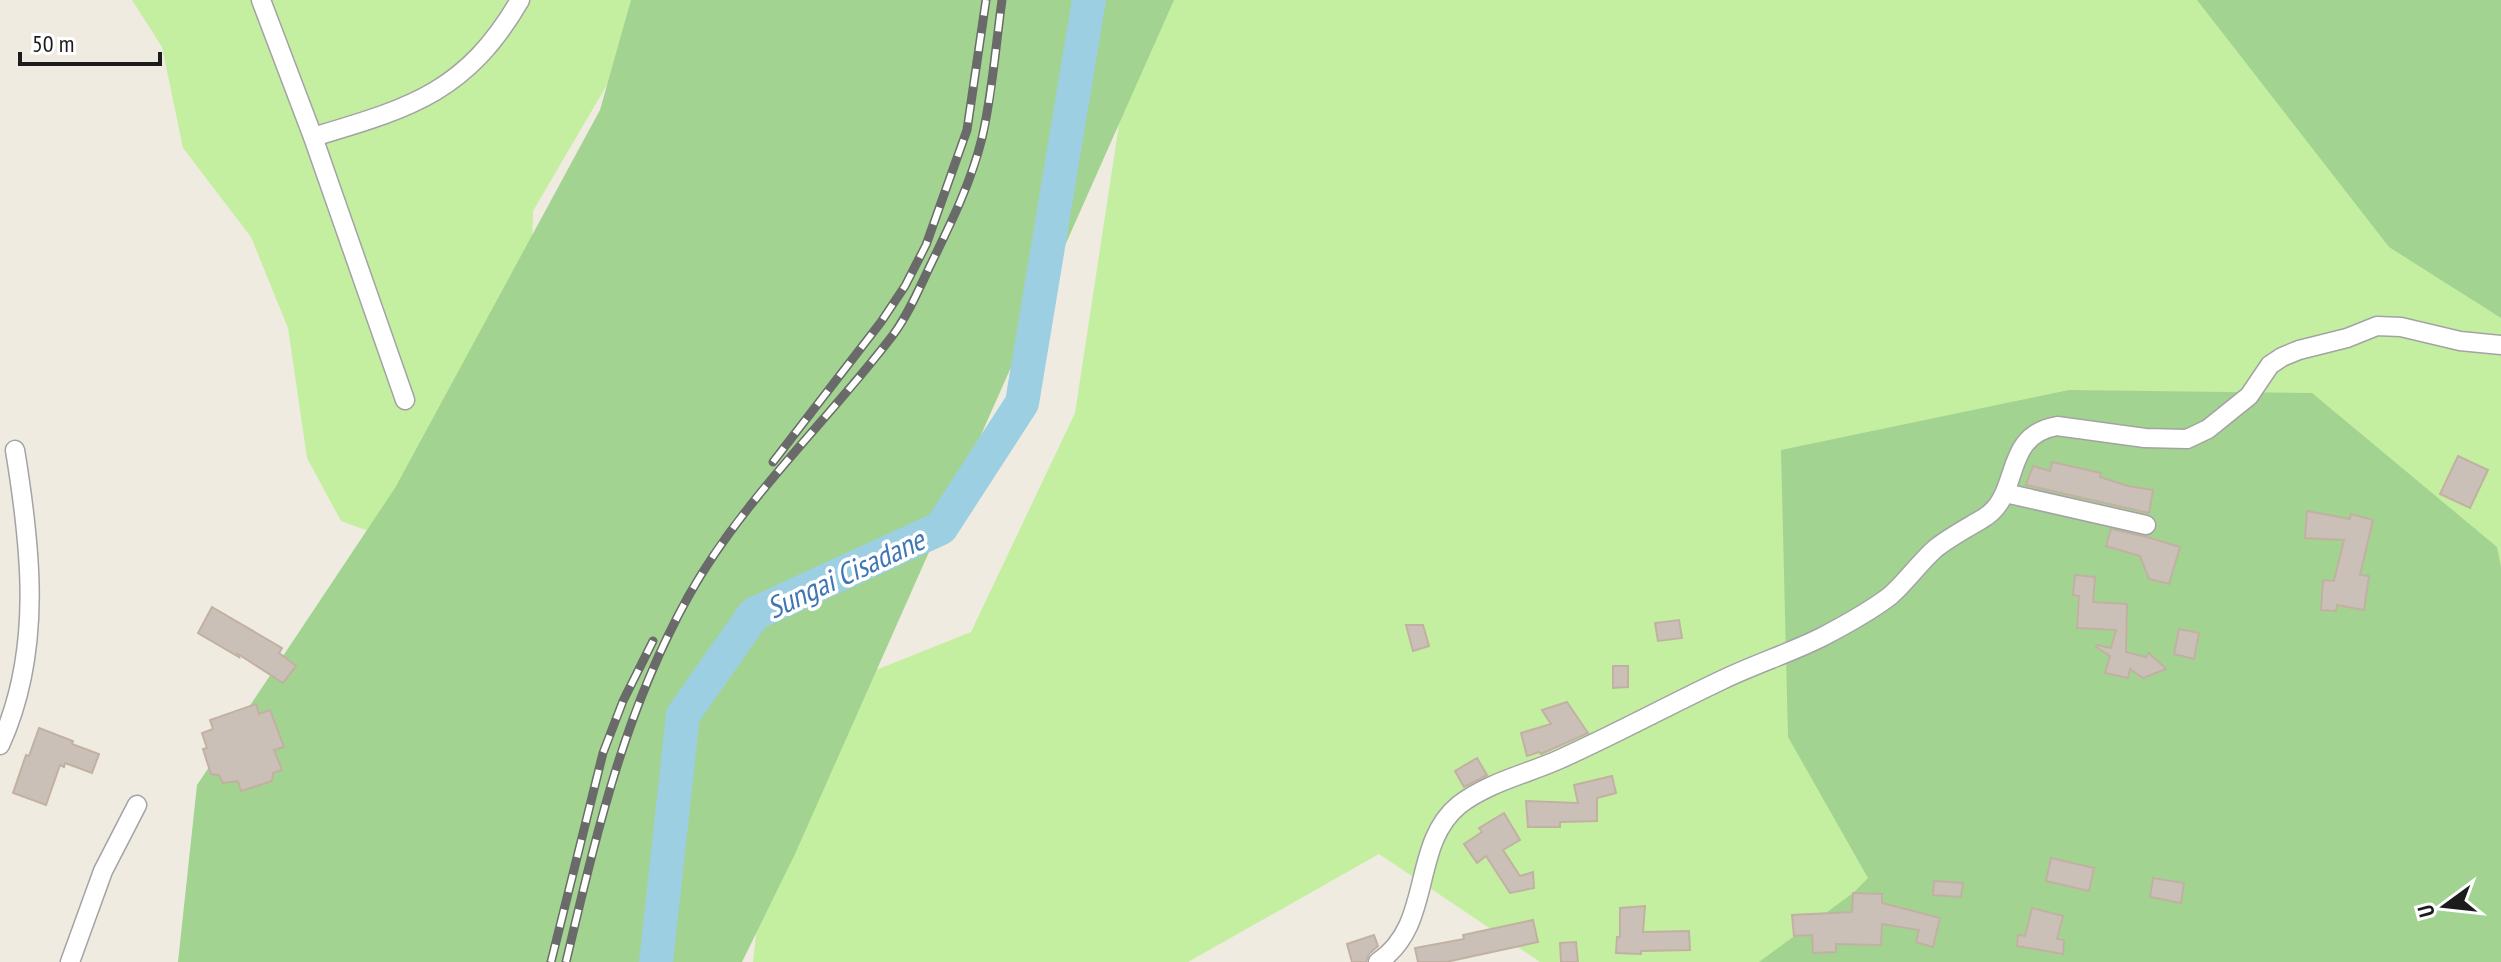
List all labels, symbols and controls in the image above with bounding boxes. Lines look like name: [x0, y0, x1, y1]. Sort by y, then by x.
scale bar: [20, 16, 160, 66]
text: 50 m: [32, 28, 74, 59]
water label: Sungai Cisadane: [760, 519, 932, 627]
north arrow: [2405, 866, 2485, 946]
text: U: [2411, 902, 2441, 920]

